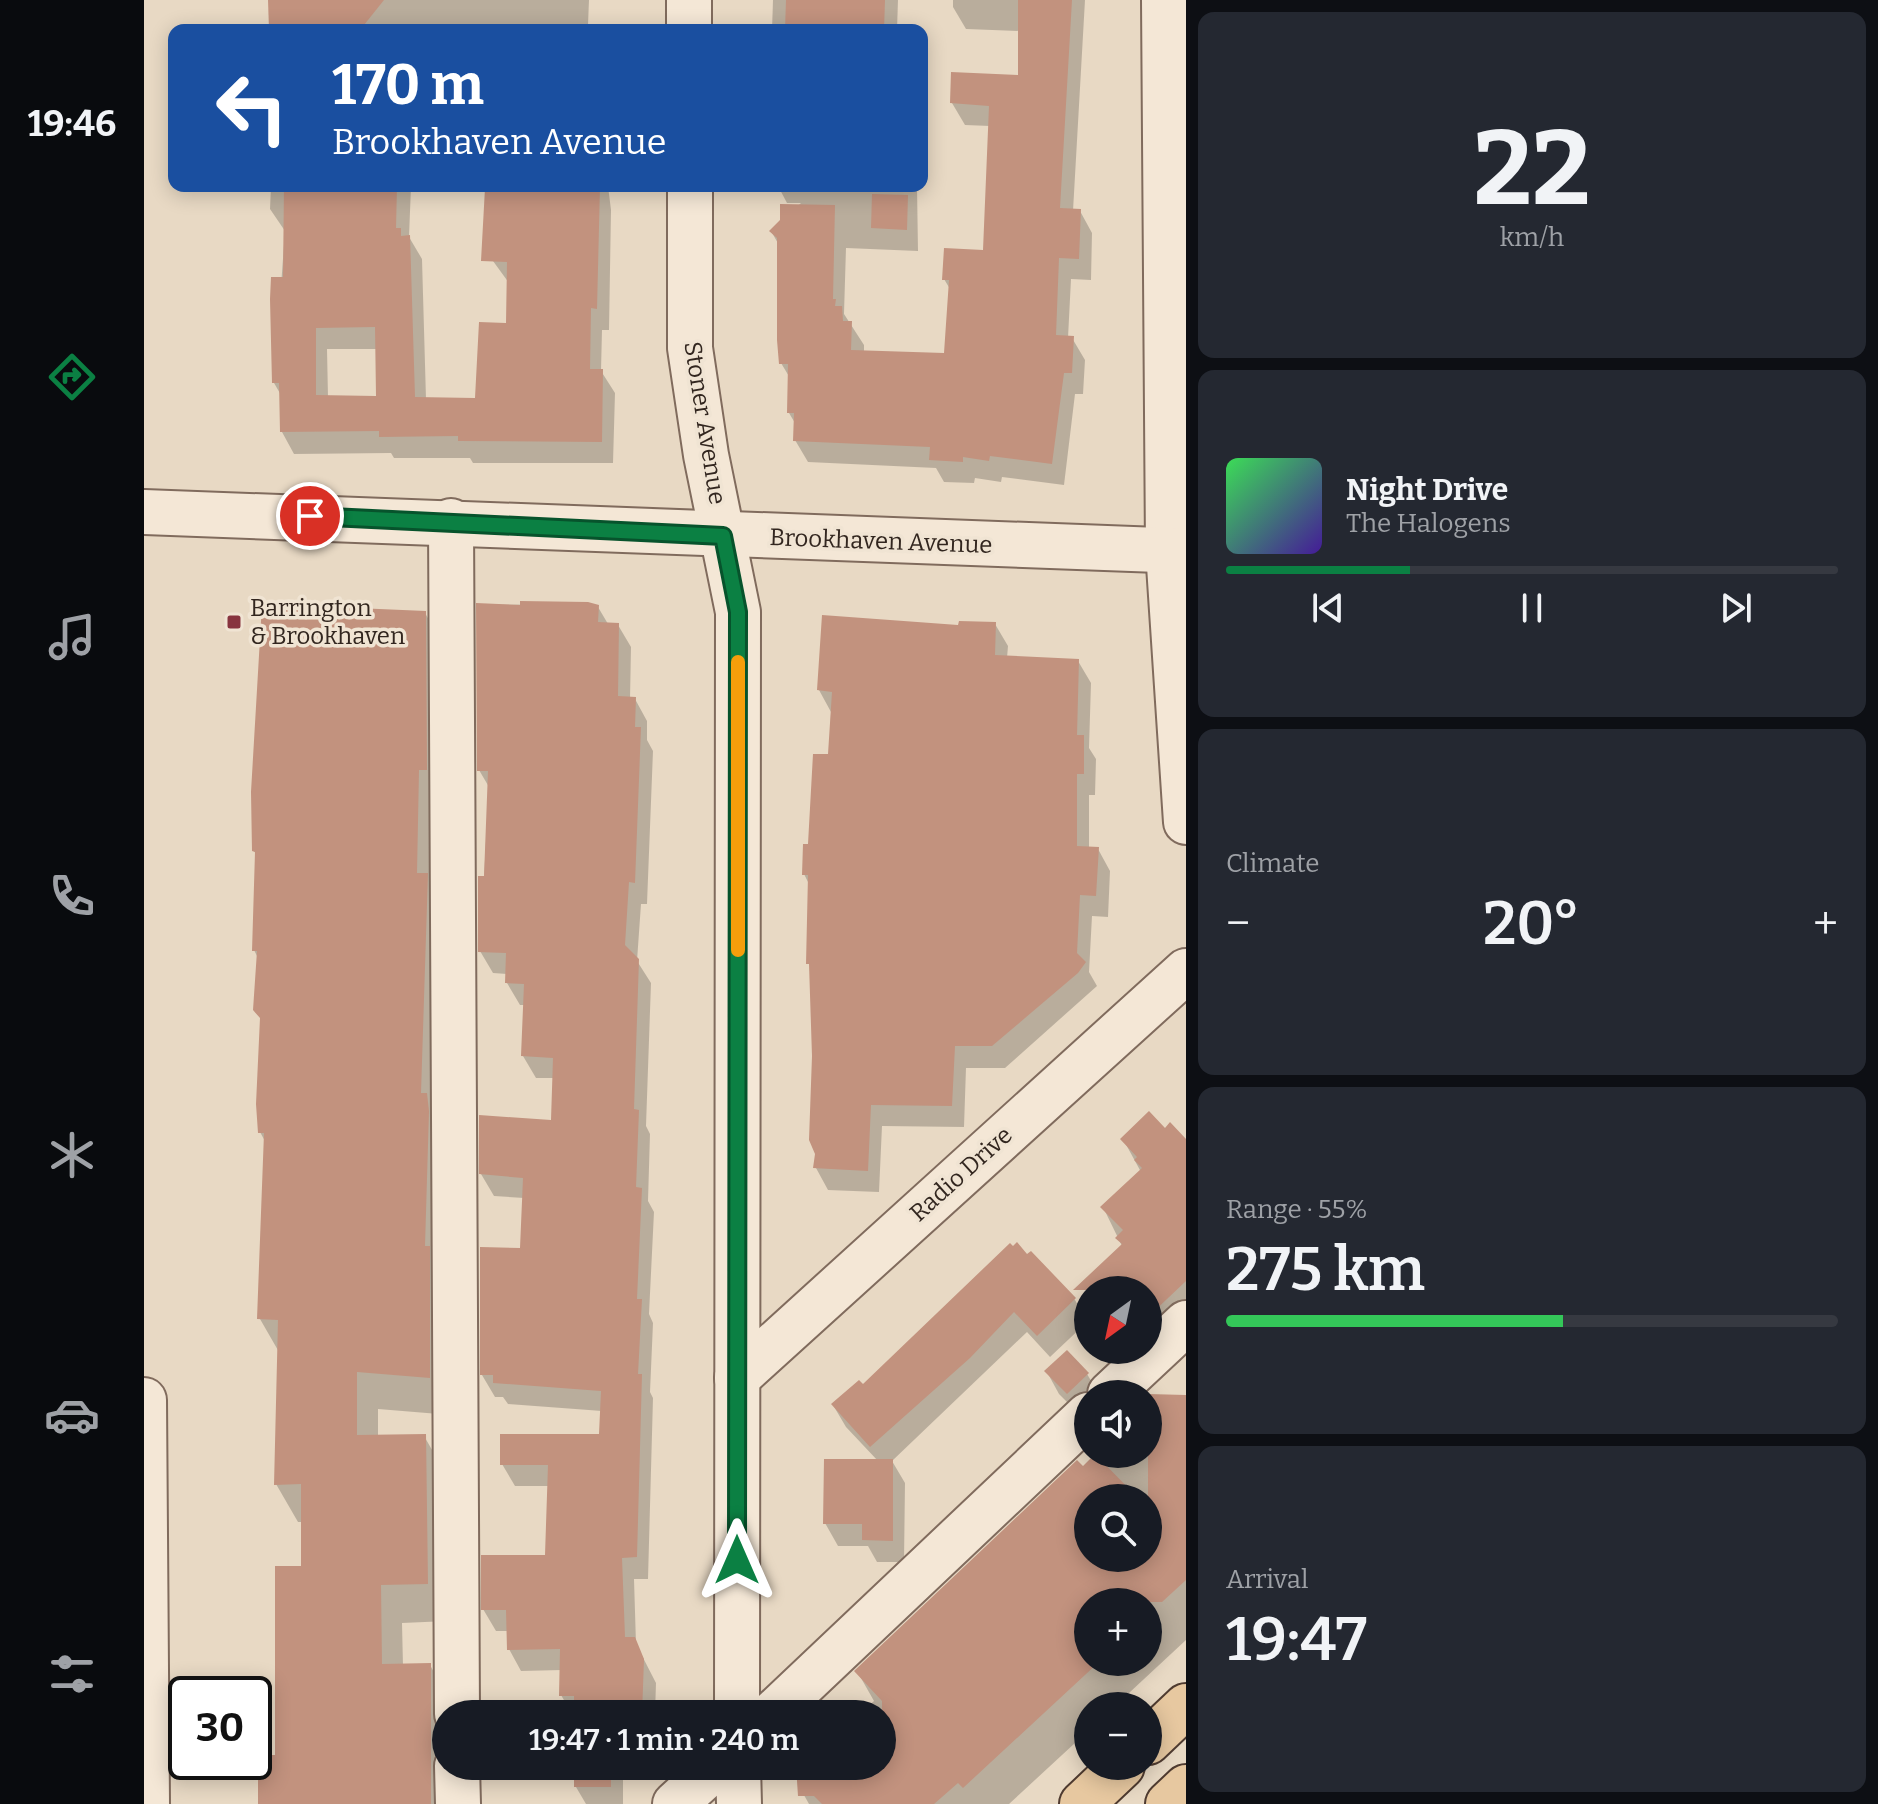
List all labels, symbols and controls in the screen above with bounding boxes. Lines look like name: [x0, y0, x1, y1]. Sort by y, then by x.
text: 170 m: [332, 52, 484, 119]
icon: left: [200, 56, 304, 160]
text: 19:46: [28, 102, 116, 146]
text: 22: [1473, 107, 1591, 232]
text: Brookhaven Avenue: [332, 120, 667, 164]
text: km/h: [1500, 222, 1564, 253]
street label: Stoner Avenue: [678, 340, 732, 506]
icon: directions: [44, 349, 100, 405]
text: Night Drive: [1346, 472, 1508, 508]
pin: [276, 482, 344, 550]
icon: arrive: [288, 494, 332, 538]
text: The Halogens: [1346, 508, 1511, 539]
street label: Brookhaven Avenue: [769, 523, 993, 559]
icon: previous: [1306, 586, 1350, 630]
icon: pause: [1510, 586, 1554, 630]
icon: next: [1714, 586, 1758, 630]
place label: Barrington & Brookhaven: [250, 594, 405, 650]
icon: music: [44, 609, 100, 665]
marker: Barrington & Brookhaven: [225, 613, 243, 631]
text: Climate: [1226, 848, 1320, 879]
icon: phone: [44, 868, 100, 924]
text: 20°: [1483, 888, 1580, 960]
text: −: [1226, 897, 1250, 950]
text: +: [1813, 897, 1838, 950]
street label: Radio Drive: [904, 1121, 1018, 1227]
icon: climate: [44, 1127, 100, 1183]
text: Range · 55%: [1226, 1194, 1367, 1225]
text: 275 km: [1226, 1234, 1425, 1306]
north arrow: [1074, 1276, 1162, 1364]
map controls: [1074, 1276, 1162, 1780]
button: sound: [1074, 1380, 1162, 1468]
icon: car: [44, 1387, 100, 1443]
button: search: [1074, 1484, 1162, 1572]
position arrow: [695, 1518, 779, 1602]
text: Arrival: [1226, 1564, 1308, 1595]
button: +: [1074, 1588, 1162, 1676]
text: 19:47: [1226, 1604, 1367, 1676]
icon: filters: [44, 1646, 100, 1702]
speed limit sign: 30: [168, 1676, 272, 1780]
button: −: [1074, 1692, 1162, 1780]
text: 19:47 · 1 min · 240 m: [529, 1722, 799, 1758]

